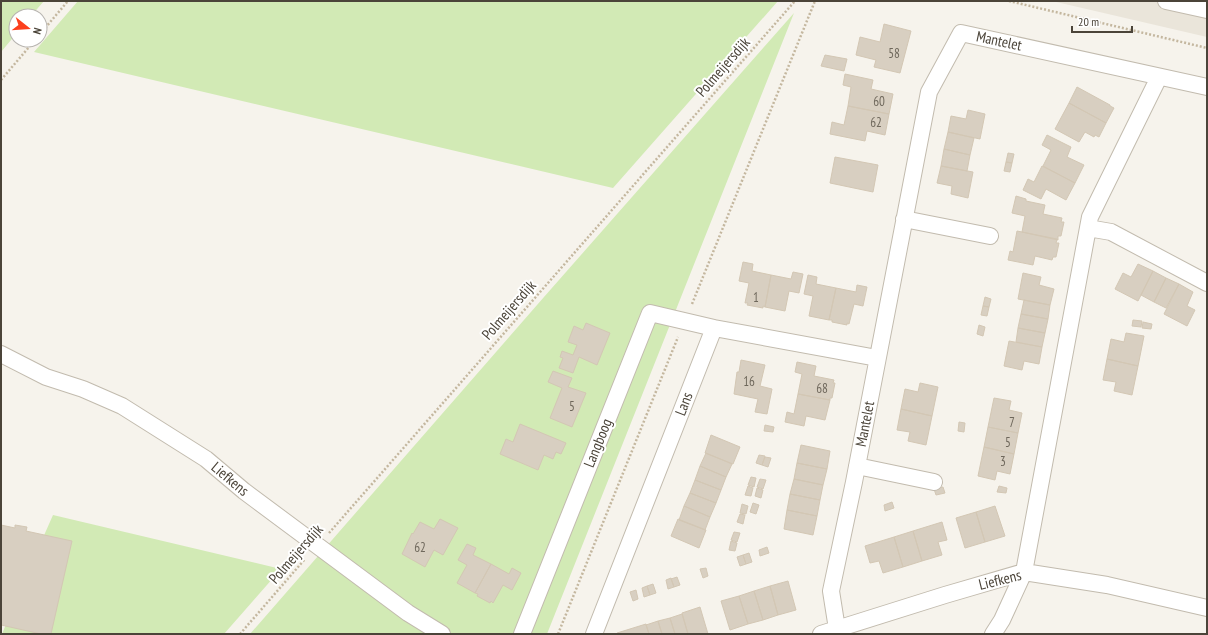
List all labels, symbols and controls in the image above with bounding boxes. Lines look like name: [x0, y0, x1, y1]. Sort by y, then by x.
north arrow: [8, 8, 48, 48]
scale bar: [1072, 8, 1132, 34]
text: 20 m: [1078, 14, 1099, 29]
text: N: [30, 26, 45, 36]
street label: Mantelet: [975, 26, 1024, 55]
street label: Polmeijersdijk: [692, 33, 754, 100]
house number: 58: [888, 45, 900, 62]
house number: 60: [873, 93, 885, 110]
house number: 62: [870, 114, 882, 131]
street label: Polmeijersdijk: [478, 276, 540, 343]
house number: 1: [753, 289, 759, 306]
house number: 16: [743, 373, 755, 390]
house number: 68: [816, 380, 828, 397]
street label: Lans: [670, 389, 697, 418]
house number: 5: [569, 398, 575, 415]
street label: Mantelet: [851, 399, 878, 448]
house number: 7: [1009, 414, 1015, 431]
street label: Langboog: [579, 416, 616, 470]
house number: 5: [1005, 434, 1011, 451]
house number: 3: [1000, 453, 1006, 470]
street label: Liefkens: [208, 457, 253, 500]
street label: Polmeijersdijk: [265, 520, 327, 587]
house number: 62: [414, 539, 426, 556]
street label: Liefkens: [977, 565, 1023, 594]

